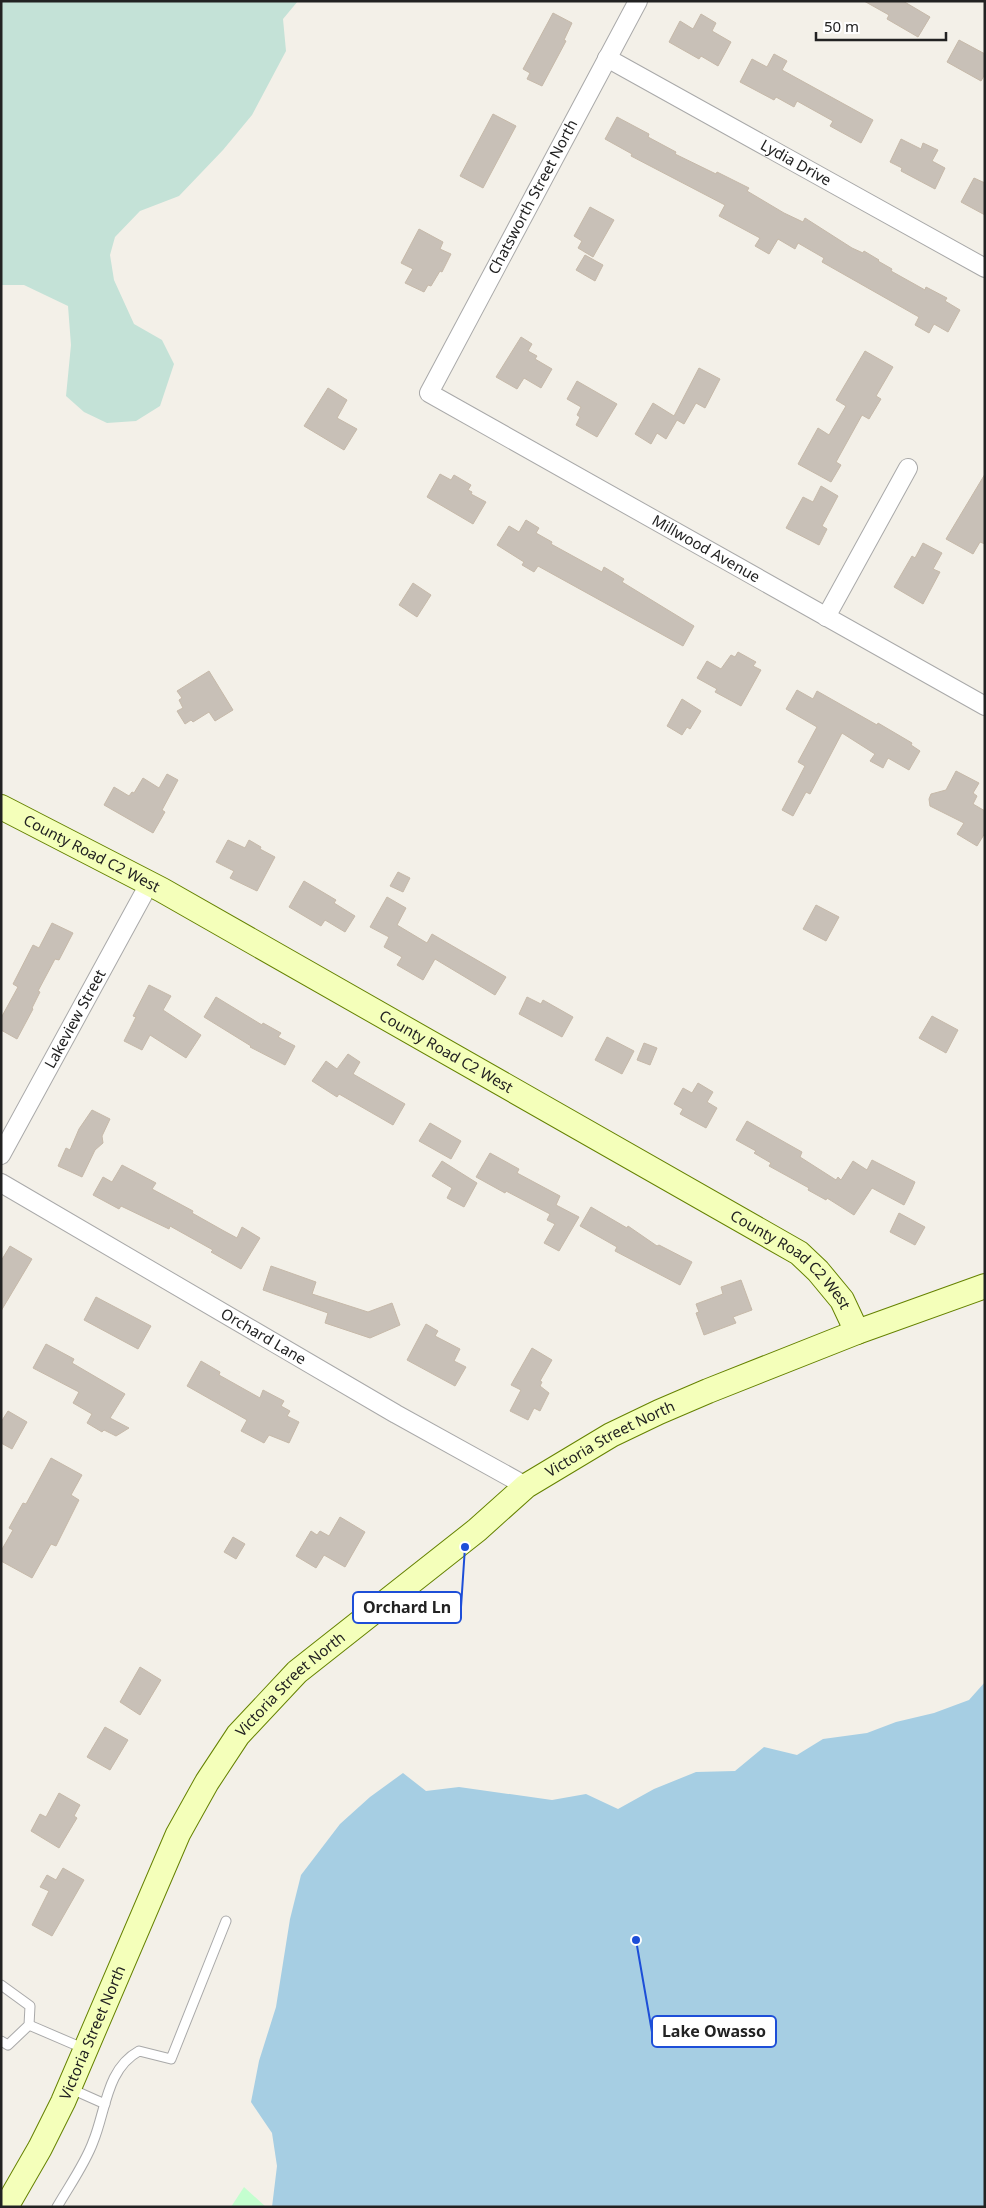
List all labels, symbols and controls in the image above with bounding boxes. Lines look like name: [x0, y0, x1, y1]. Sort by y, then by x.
scale bar: [816, 10, 946, 42]
text: 50 m: [824, 16, 859, 36]
street label: Chatsworth Street North: [483, 116, 581, 277]
street label: Lydia Drive: [757, 134, 835, 190]
street label: Millwood Avenue: [649, 510, 764, 586]
street label: County Road C2 West: [21, 809, 164, 897]
street label: Lakeview Street: [39, 965, 110, 1071]
street label: County Road C2 West: [376, 1005, 517, 1097]
street label: County Road C2 West: [727, 1205, 856, 1313]
street label: Orchard Lane: [218, 1303, 310, 1368]
street label: Victoria Street North: [541, 1395, 678, 1481]
callout: Orchard Ln: [353, 1592, 461, 1623]
text: Orchard Ln: [363, 1596, 451, 1618]
street label: Victoria Street North: [231, 1627, 349, 1741]
street label: Victoria Street North: [54, 1962, 129, 2102]
callout: Lake Owasso: [652, 2016, 776, 2047]
text: Lake Owasso: [662, 2020, 766, 2042]

